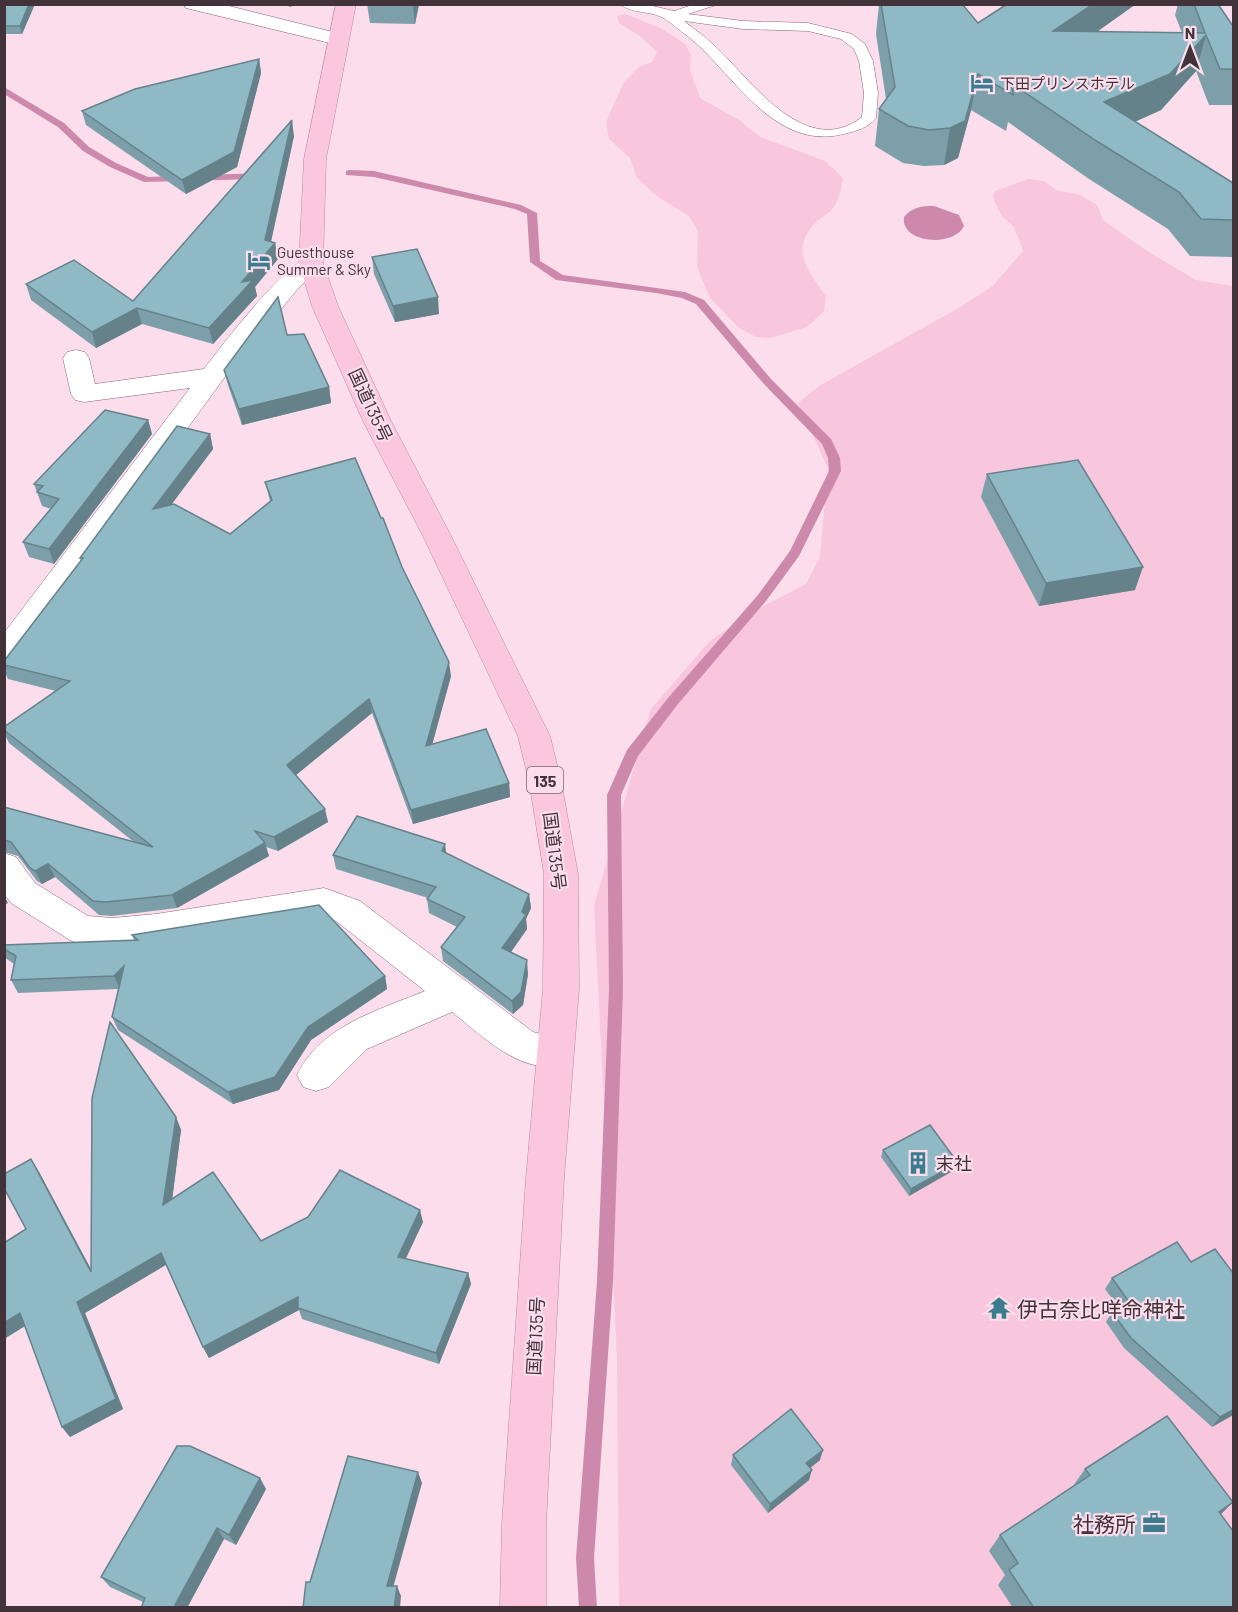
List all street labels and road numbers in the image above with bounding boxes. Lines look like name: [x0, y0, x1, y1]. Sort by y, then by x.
street label: 国道135号: [344, 365, 398, 445]
road number: 135: [527, 767, 563, 793]
street label: 国道135号: [539, 811, 571, 891]
street label: 国道135号: [522, 1296, 548, 1376]

